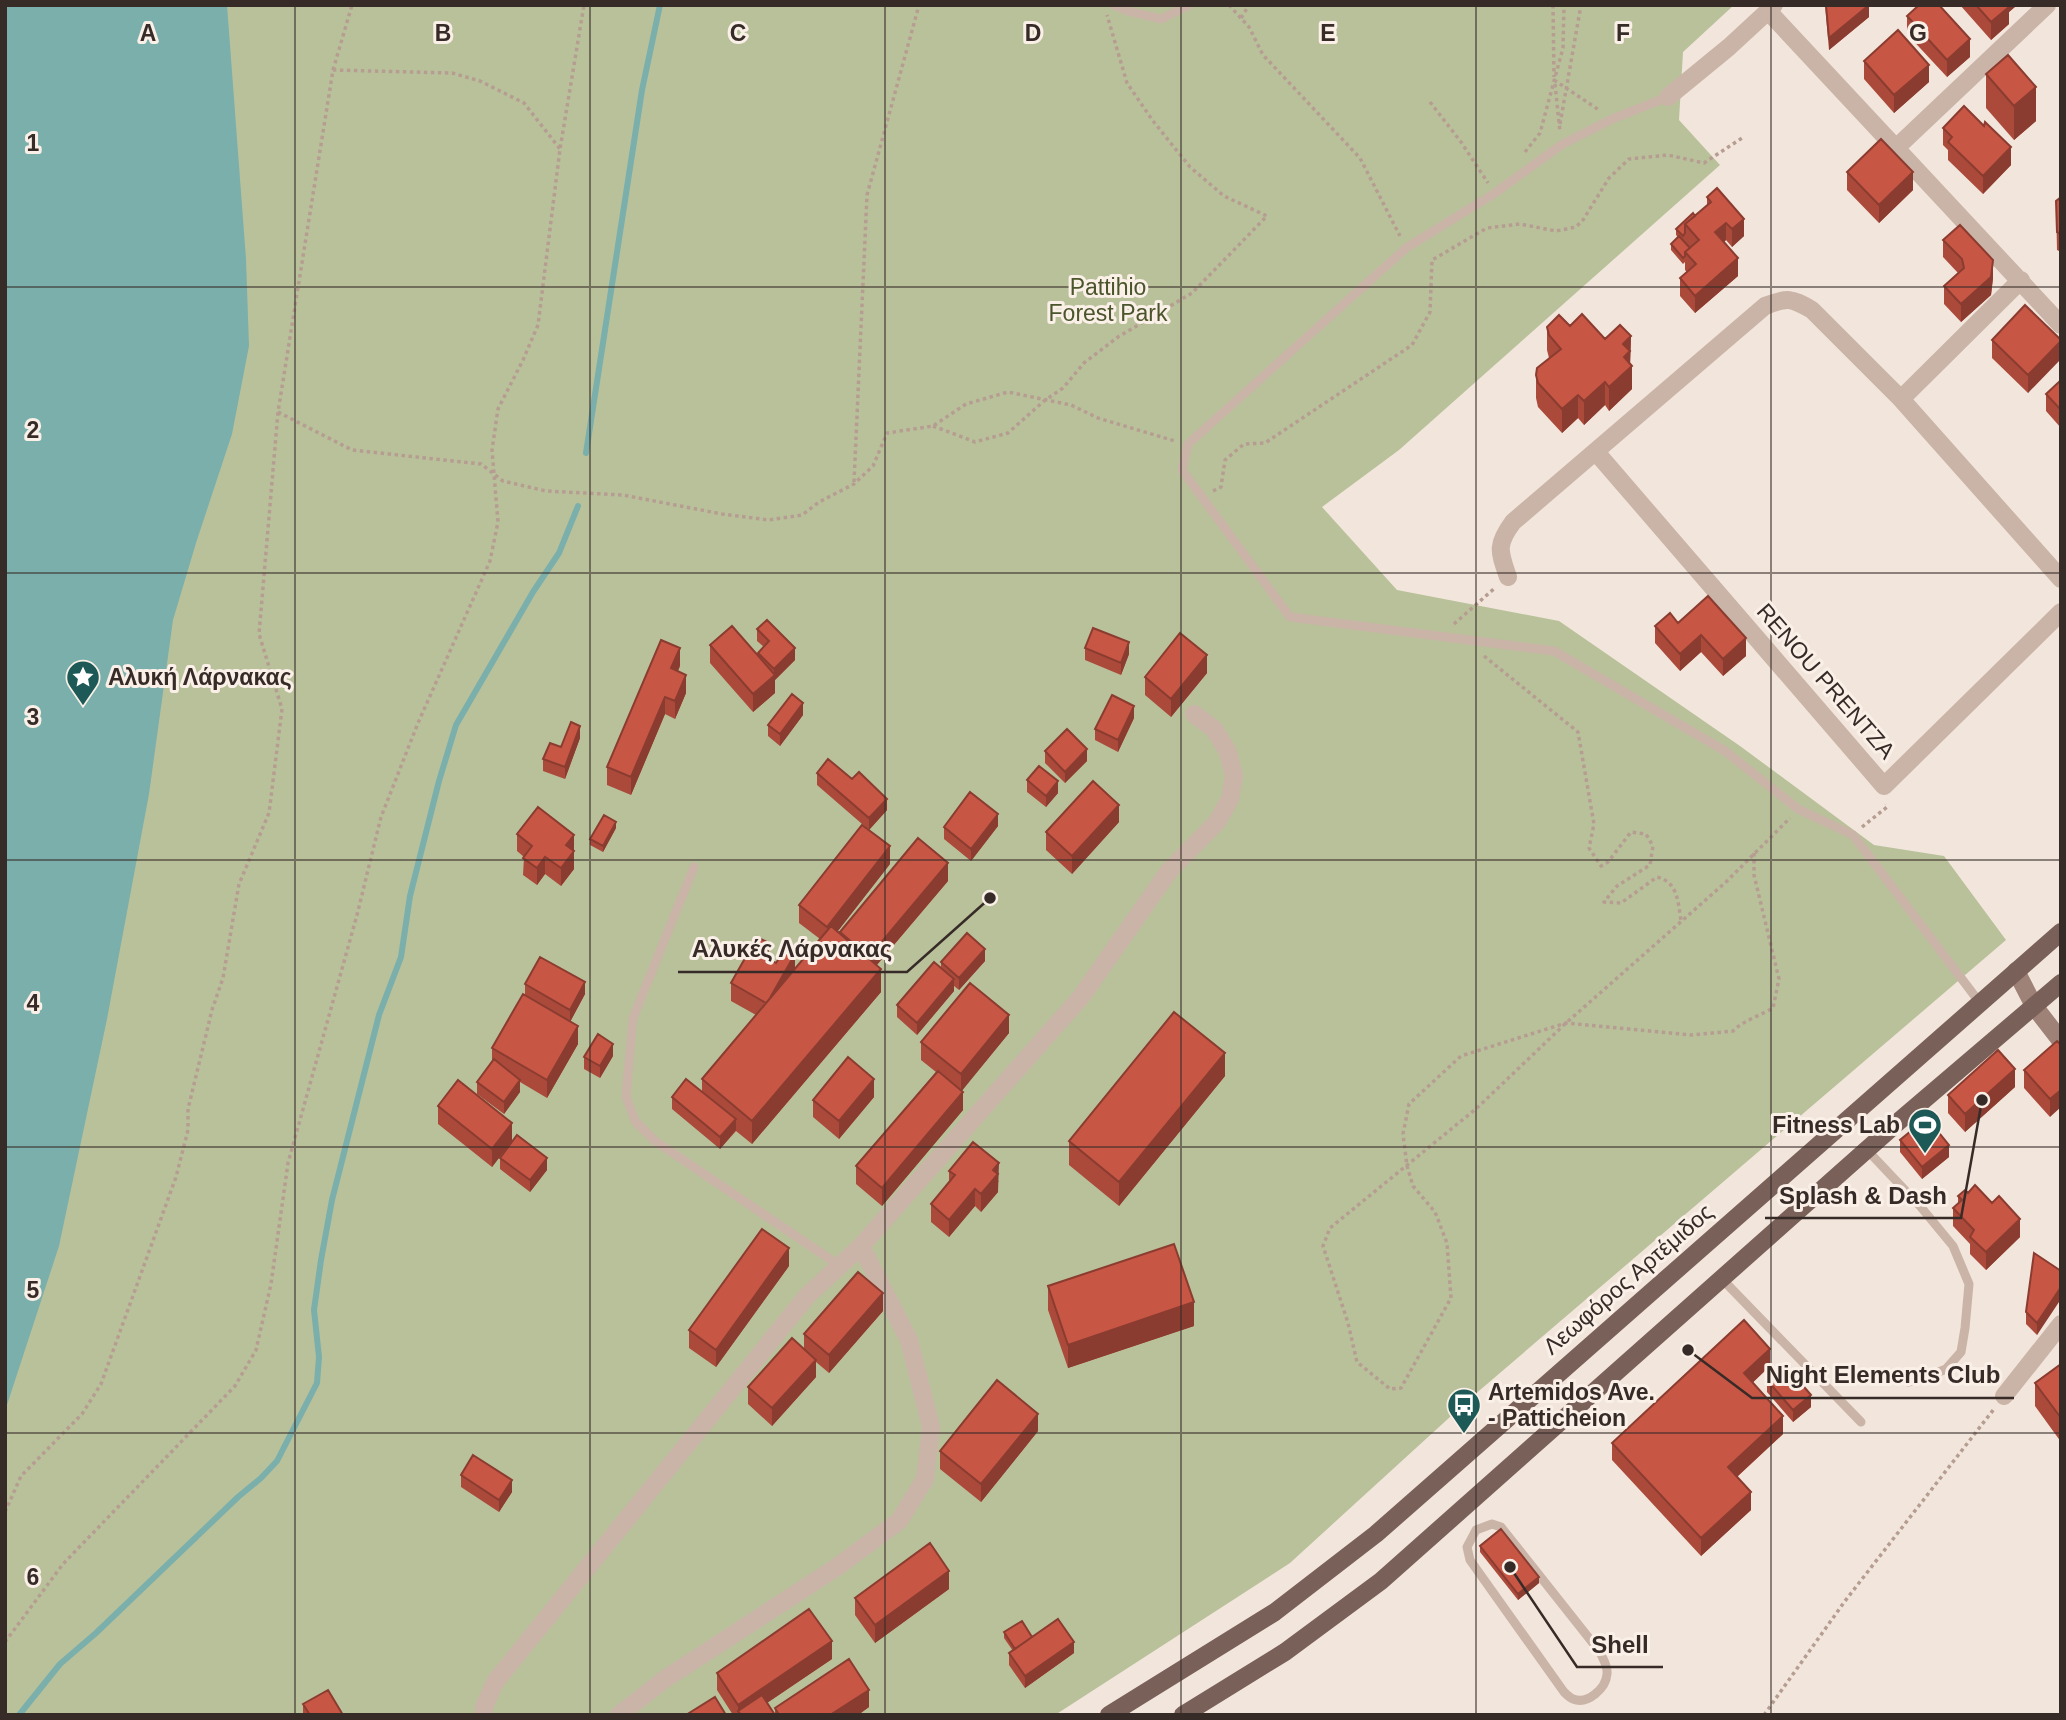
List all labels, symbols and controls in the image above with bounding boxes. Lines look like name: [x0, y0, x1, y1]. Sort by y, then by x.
text: A: [140, 20, 156, 46]
text: B: [435, 20, 451, 46]
text: C: [730, 20, 746, 46]
text: D: [1025, 20, 1041, 46]
text: E: [1320, 20, 1336, 46]
text: F: [1616, 20, 1630, 46]
text: G: [1909, 20, 1927, 46]
text: 1: [27, 130, 40, 156]
park label: Pattihio Forest Park: [1049, 274, 1168, 326]
text: 2: [27, 417, 39, 443]
street label: RENOU PRENTZA: [1752, 598, 1901, 764]
place icon: Αλυκή Λάρνακας: [64, 658, 102, 707]
place label: Αλυκή Λάρνακας: [108, 664, 292, 690]
text: 3: [27, 704, 39, 730]
callout: Αλυκές Λάρνακας: [678, 927, 907, 972]
text: Αλυκές Λάρνακας: [692, 935, 892, 962]
text: 4: [27, 990, 40, 1016]
sports icon: Fitness Lab: [1906, 1106, 1944, 1155]
place label: Fitness Lab: [1772, 1112, 1900, 1138]
callout: Splash & Dash: [1765, 1173, 1961, 1218]
text: Splash & Dash: [1779, 1182, 1947, 1209]
street label: Λεωφόρος Αρτέμιδος: [1538, 1198, 1718, 1360]
text: 5: [27, 1277, 40, 1303]
callout: Night Elements Club: [1752, 1353, 2014, 1398]
text: Night Elements Club: [1766, 1361, 2000, 1388]
place label: Artemidos Ave. - Patticheion: [1488, 1379, 1655, 1431]
bus stop icon: Artemidos Ave. - Patticheion: [1445, 1386, 1483, 1435]
text: 6: [27, 1564, 39, 1590]
callout: Shell: [1577, 1622, 1663, 1667]
text: Shell: [1591, 1631, 1649, 1658]

